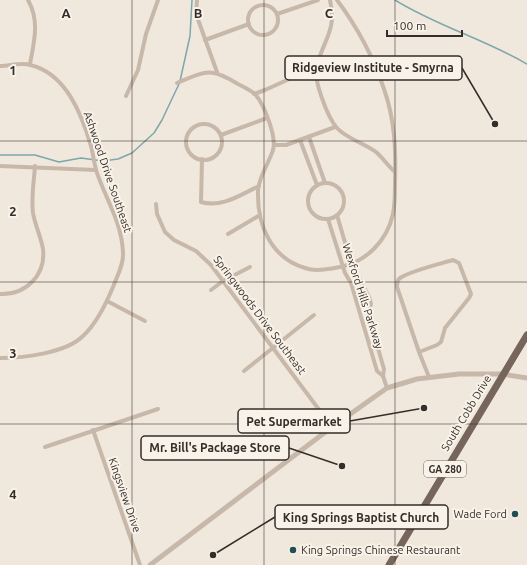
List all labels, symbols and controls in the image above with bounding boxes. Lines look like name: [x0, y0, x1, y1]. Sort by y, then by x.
text: A: [61, 6, 71, 20]
text: B: [194, 6, 203, 20]
text: C: [325, 6, 334, 20]
scale bar: [387, 12, 462, 38]
text: 100 m: [393, 19, 426, 32]
callout: Ridgeview Institute - Smyrna: [285, 56, 462, 80]
text: Ridgeview Institute - Smyrna: [292, 61, 454, 74]
text: 1: [9, 63, 17, 77]
street label: Ashwood Drive Southeast: [82, 110, 135, 235]
text: 2: [9, 204, 17, 218]
street label: Wexford Hills Parkway: [340, 242, 386, 351]
street label: Springwoods Drive Southeast: [212, 253, 309, 377]
text: 3: [9, 346, 17, 360]
street label: South Cobb Drive: [439, 373, 493, 453]
callout: Pet Supermarket: [238, 409, 350, 433]
text: Pet Supermarket: [246, 415, 342, 428]
callout: Mr. Bill's Package Store: [141, 436, 289, 460]
text: Mr. Bill's Package Store: [149, 441, 281, 454]
street label: Kingsview Drive: [107, 456, 143, 534]
road number: GA 280: [424, 461, 466, 477]
text: 4: [9, 487, 17, 501]
callout: King Springs Baptist Church: [275, 505, 448, 529]
place label: Wade Ford: [454, 508, 507, 520]
marker: Wade Ford: [510, 509, 520, 519]
text: King Springs Baptist Church: [283, 511, 439, 524]
place label: King Springs Chinese Restaurant: [301, 544, 461, 556]
marker: King Springs Chinese Restaurant: [288, 545, 298, 555]

